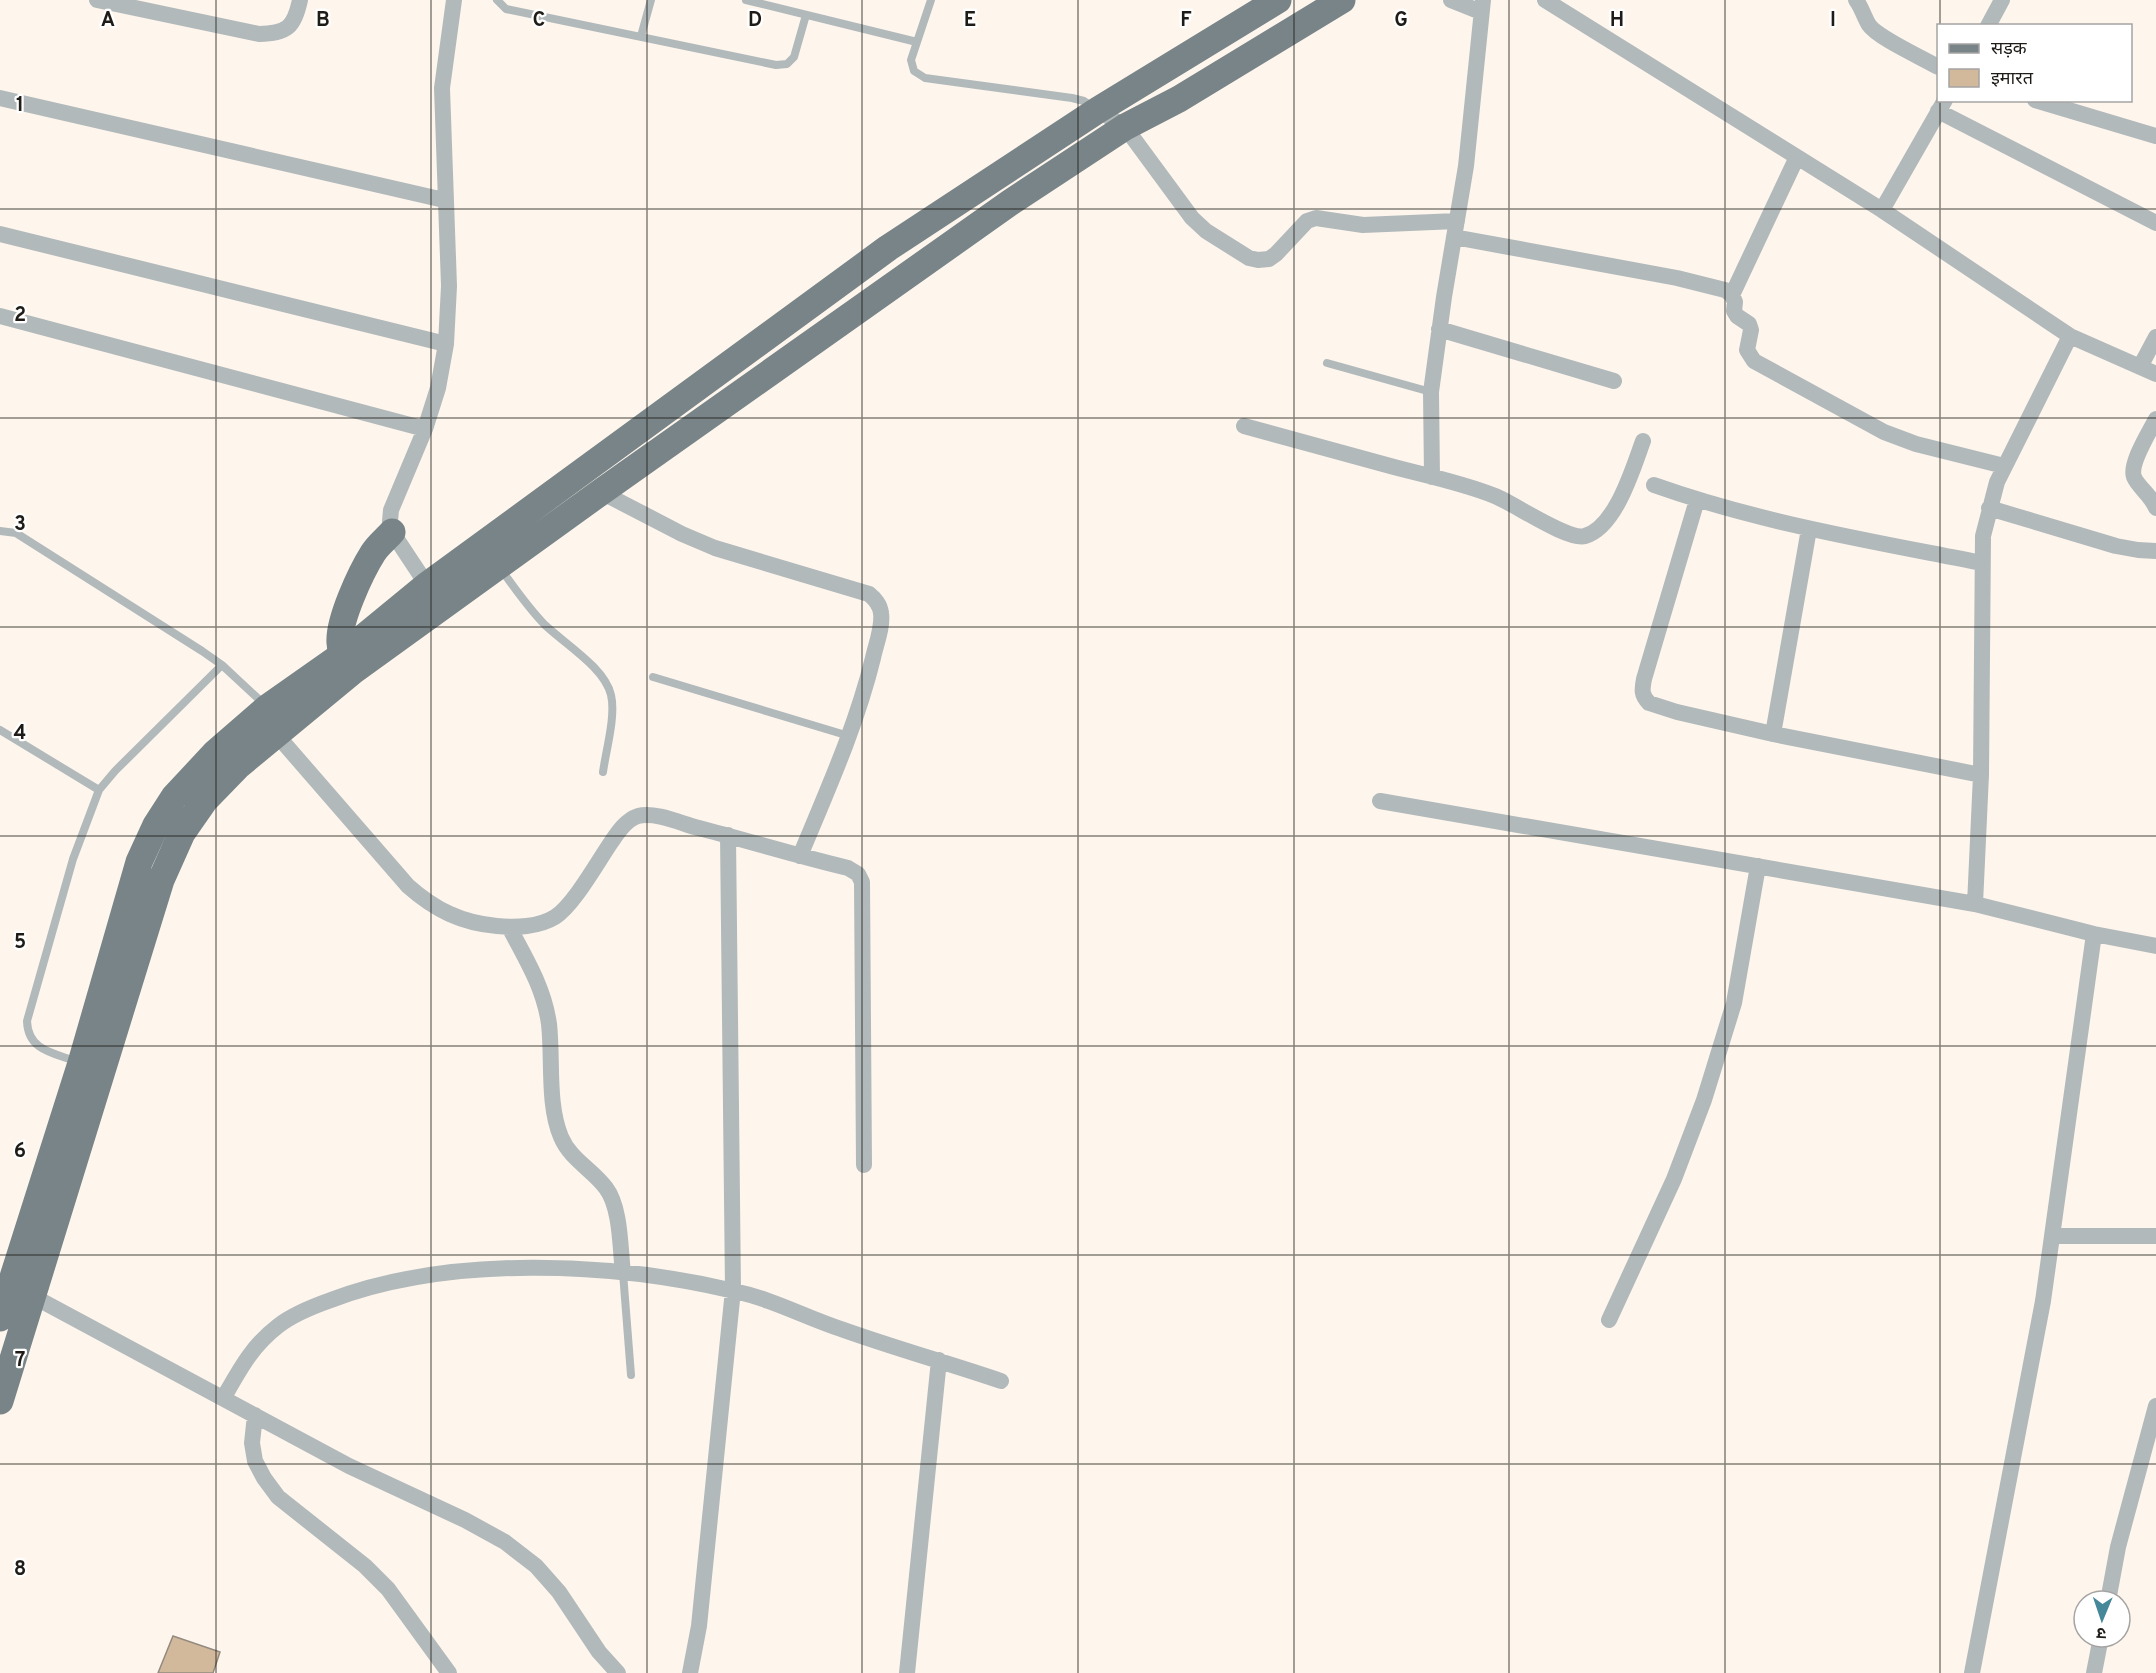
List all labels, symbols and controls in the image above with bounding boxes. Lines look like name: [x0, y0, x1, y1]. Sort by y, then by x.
text: A: [101, 8, 115, 34]
text: B: [316, 8, 330, 34]
text: C: [533, 8, 545, 34]
text: D: [748, 8, 762, 34]
text: E: [964, 8, 976, 34]
text: F: [1180, 8, 1192, 34]
text: G: [1394, 8, 1408, 34]
text: H: [1610, 8, 1624, 34]
text: I: [1830, 8, 1836, 34]
legend: [1937, 24, 2132, 102]
text: सड़क: [1991, 38, 2028, 61]
text: इमारत: [1991, 68, 2034, 91]
text: 1: [16, 93, 24, 119]
text: 2: [14, 303, 26, 329]
text: 3: [14, 512, 26, 538]
text: 4: [14, 721, 26, 747]
text: 5: [14, 930, 26, 956]
text: 6: [14, 1139, 26, 1165]
text: 7: [15, 1348, 25, 1374]
text: 8: [14, 1557, 26, 1583]
north arrow: [2072, 1589, 2132, 1649]
text: उ: [2096, 1622, 2107, 1642]

